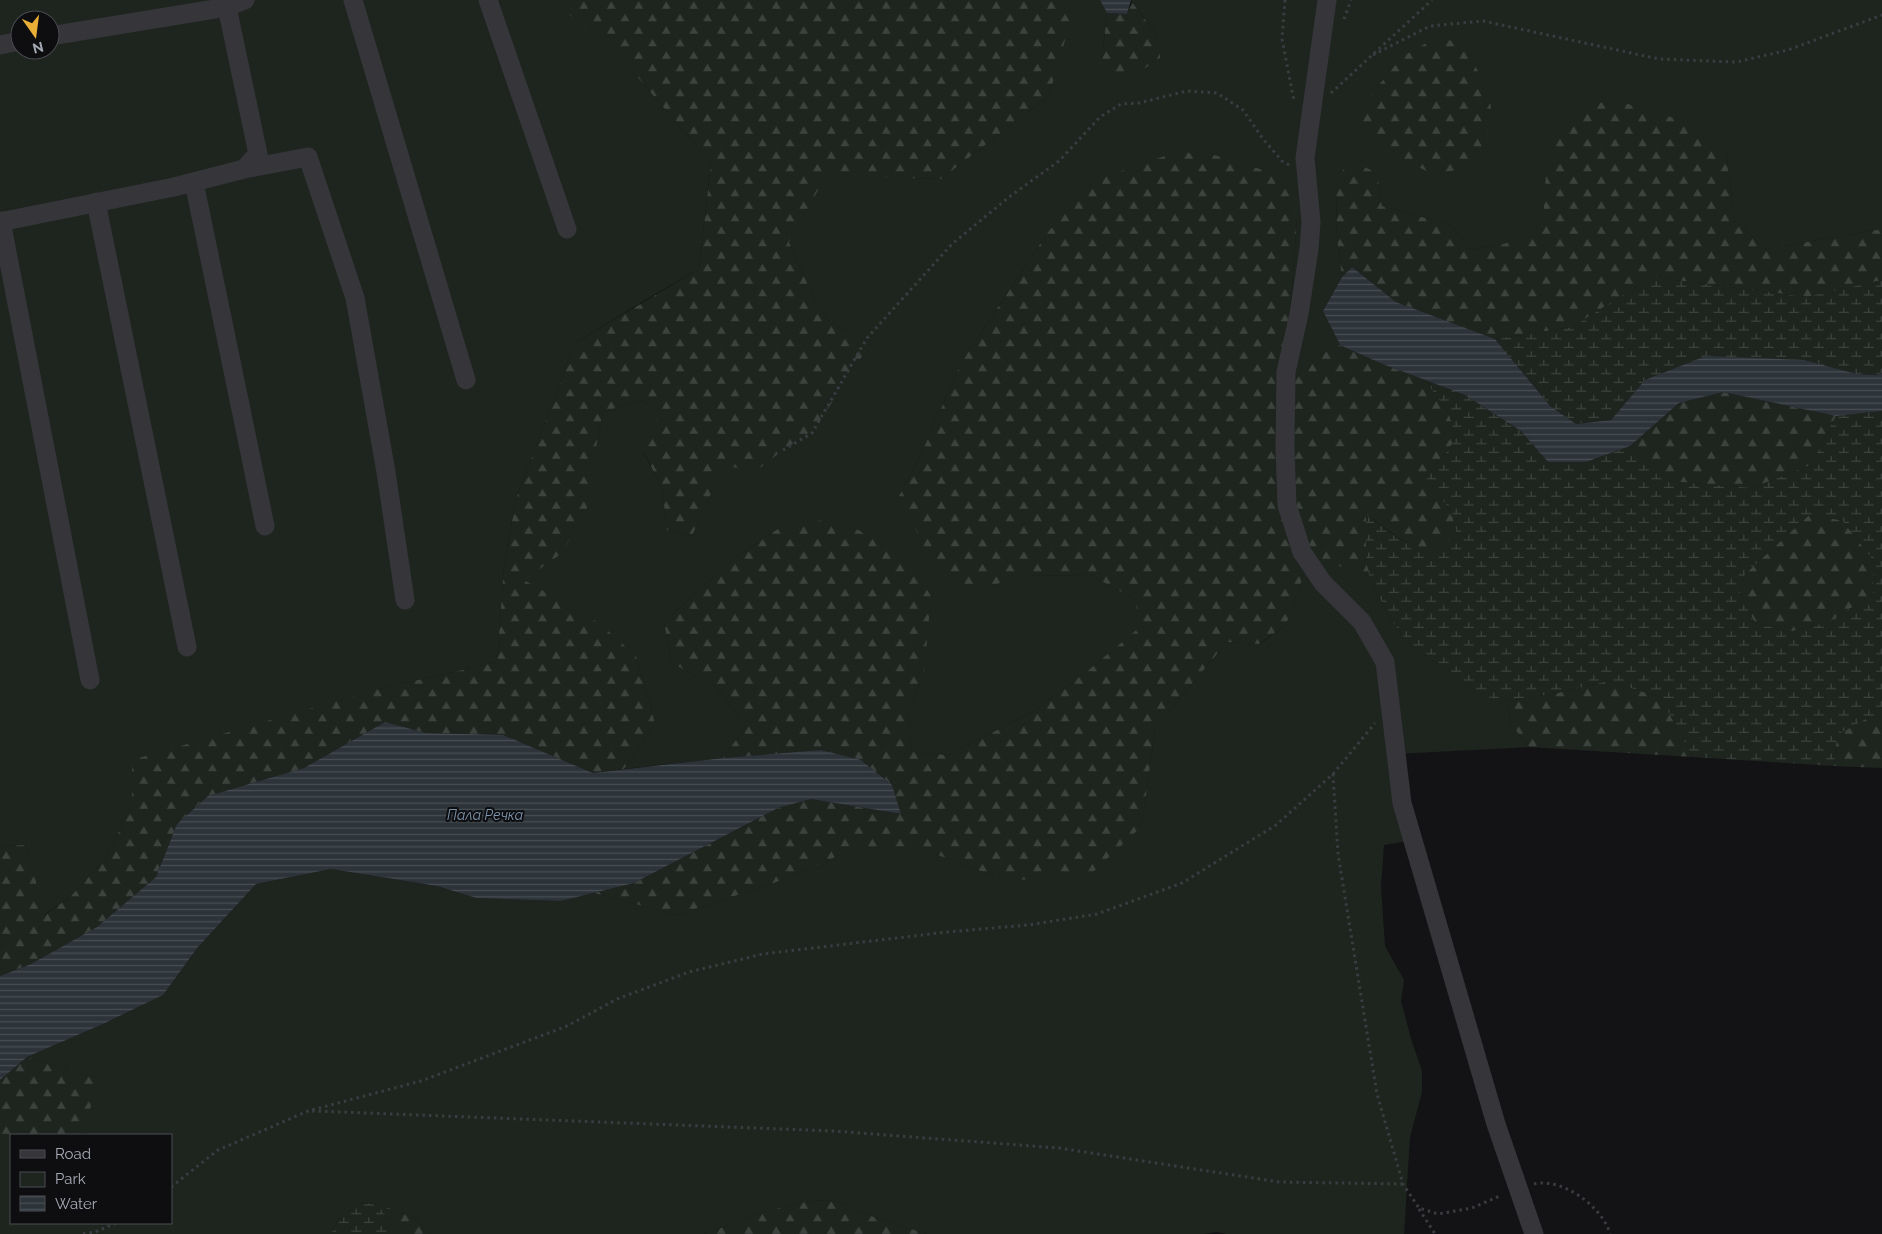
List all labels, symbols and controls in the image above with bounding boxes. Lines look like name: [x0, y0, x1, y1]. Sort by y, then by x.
north arrow: [10, 10, 60, 60]
text: N: [31, 39, 45, 57]
water label: Пала Речка: [447, 807, 523, 823]
legend: [10, 1134, 172, 1224]
text: Road: [55, 1145, 91, 1163]
text: Park: [55, 1170, 86, 1188]
text: Water: [55, 1195, 98, 1213]

